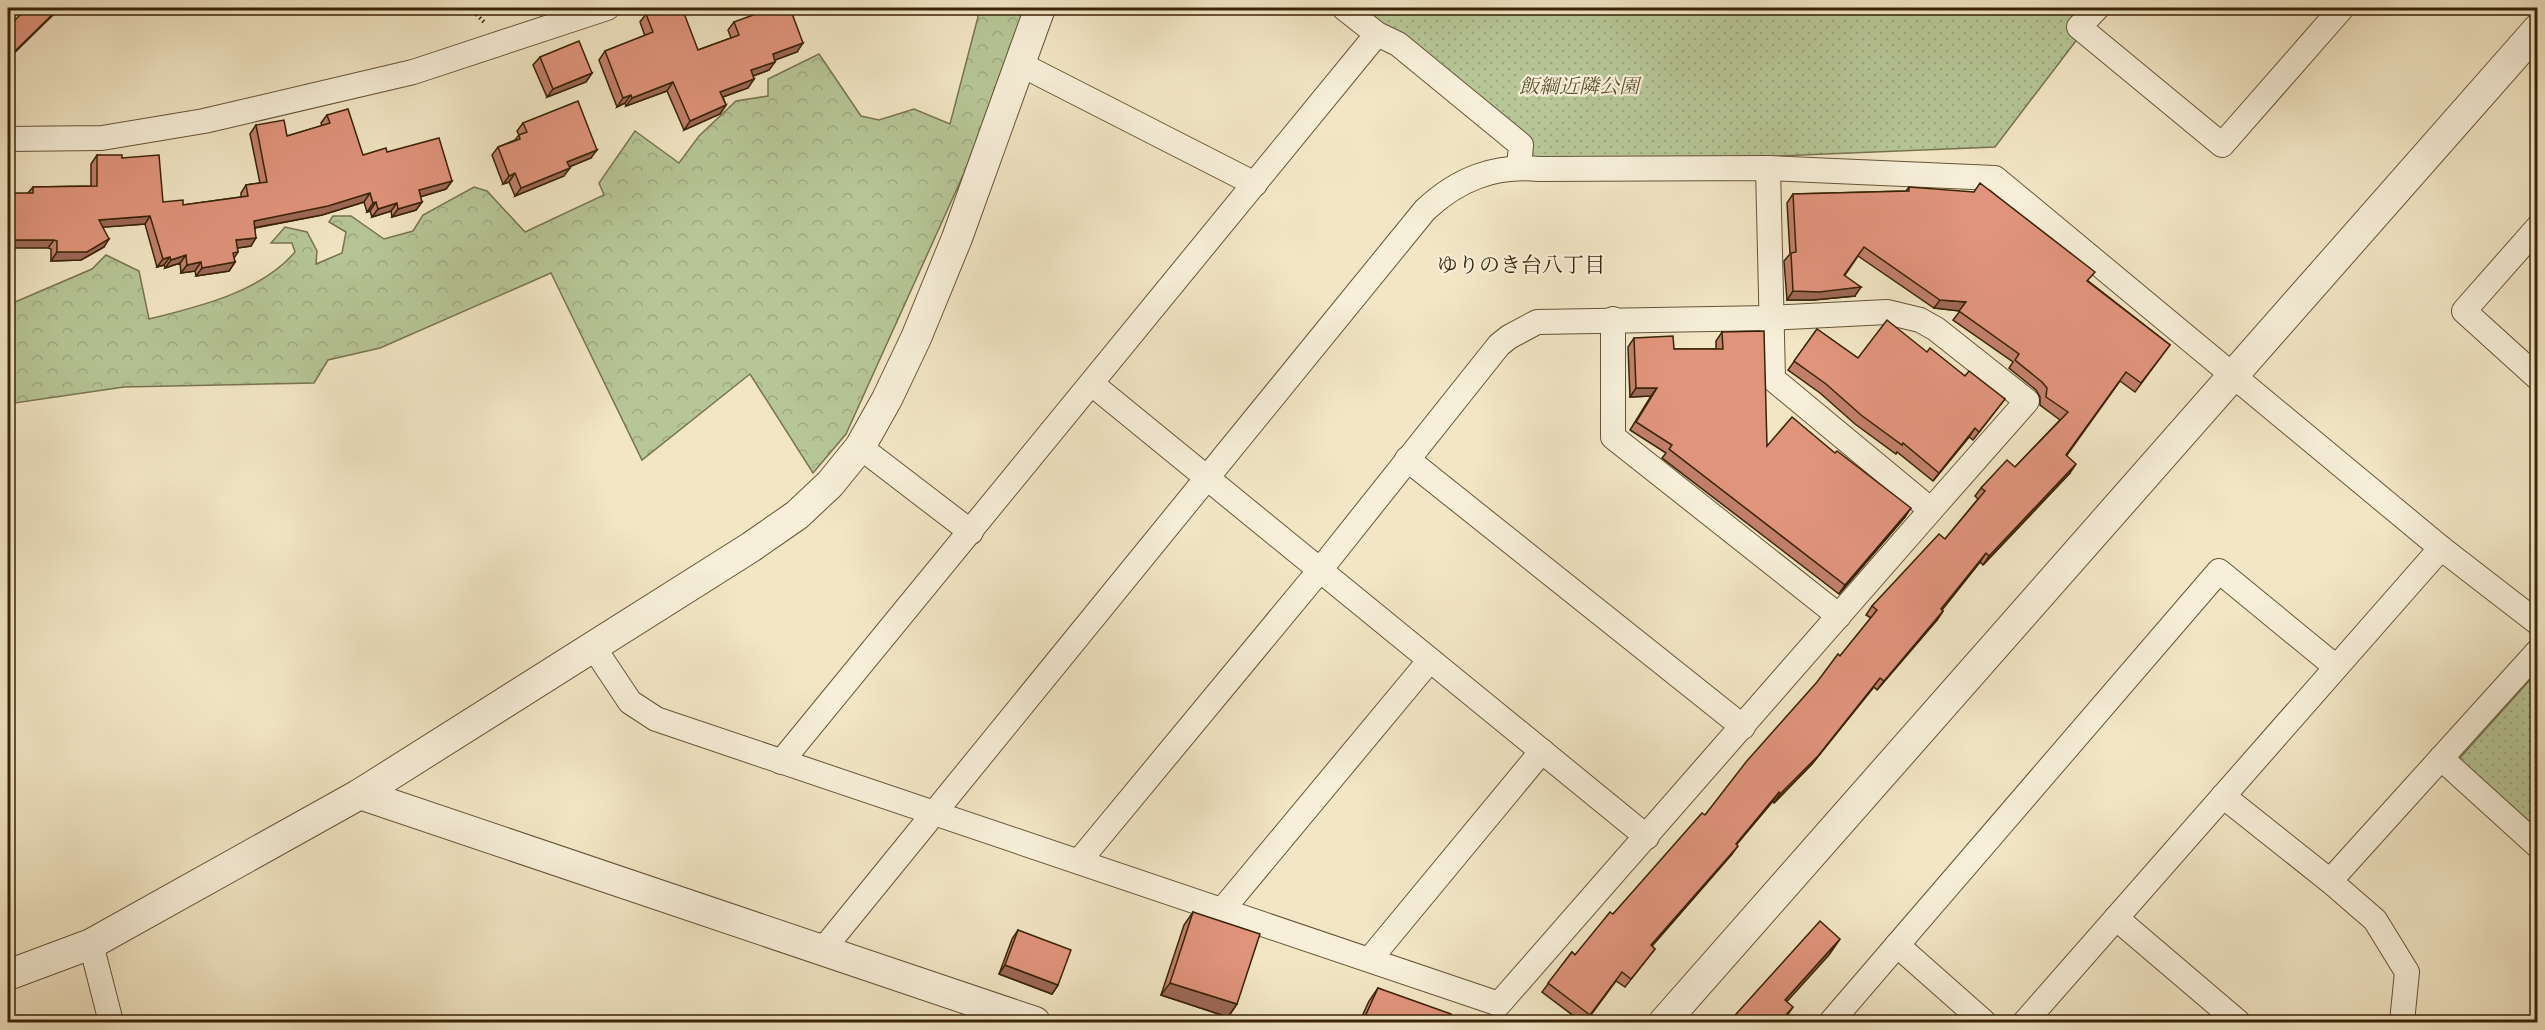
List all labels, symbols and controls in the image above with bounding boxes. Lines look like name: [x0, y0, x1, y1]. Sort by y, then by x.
park label: 飯綱近隣公園: [1519, 75, 1642, 98]
district label: ゆりのき台八丁目: [1437, 253, 1605, 277]

